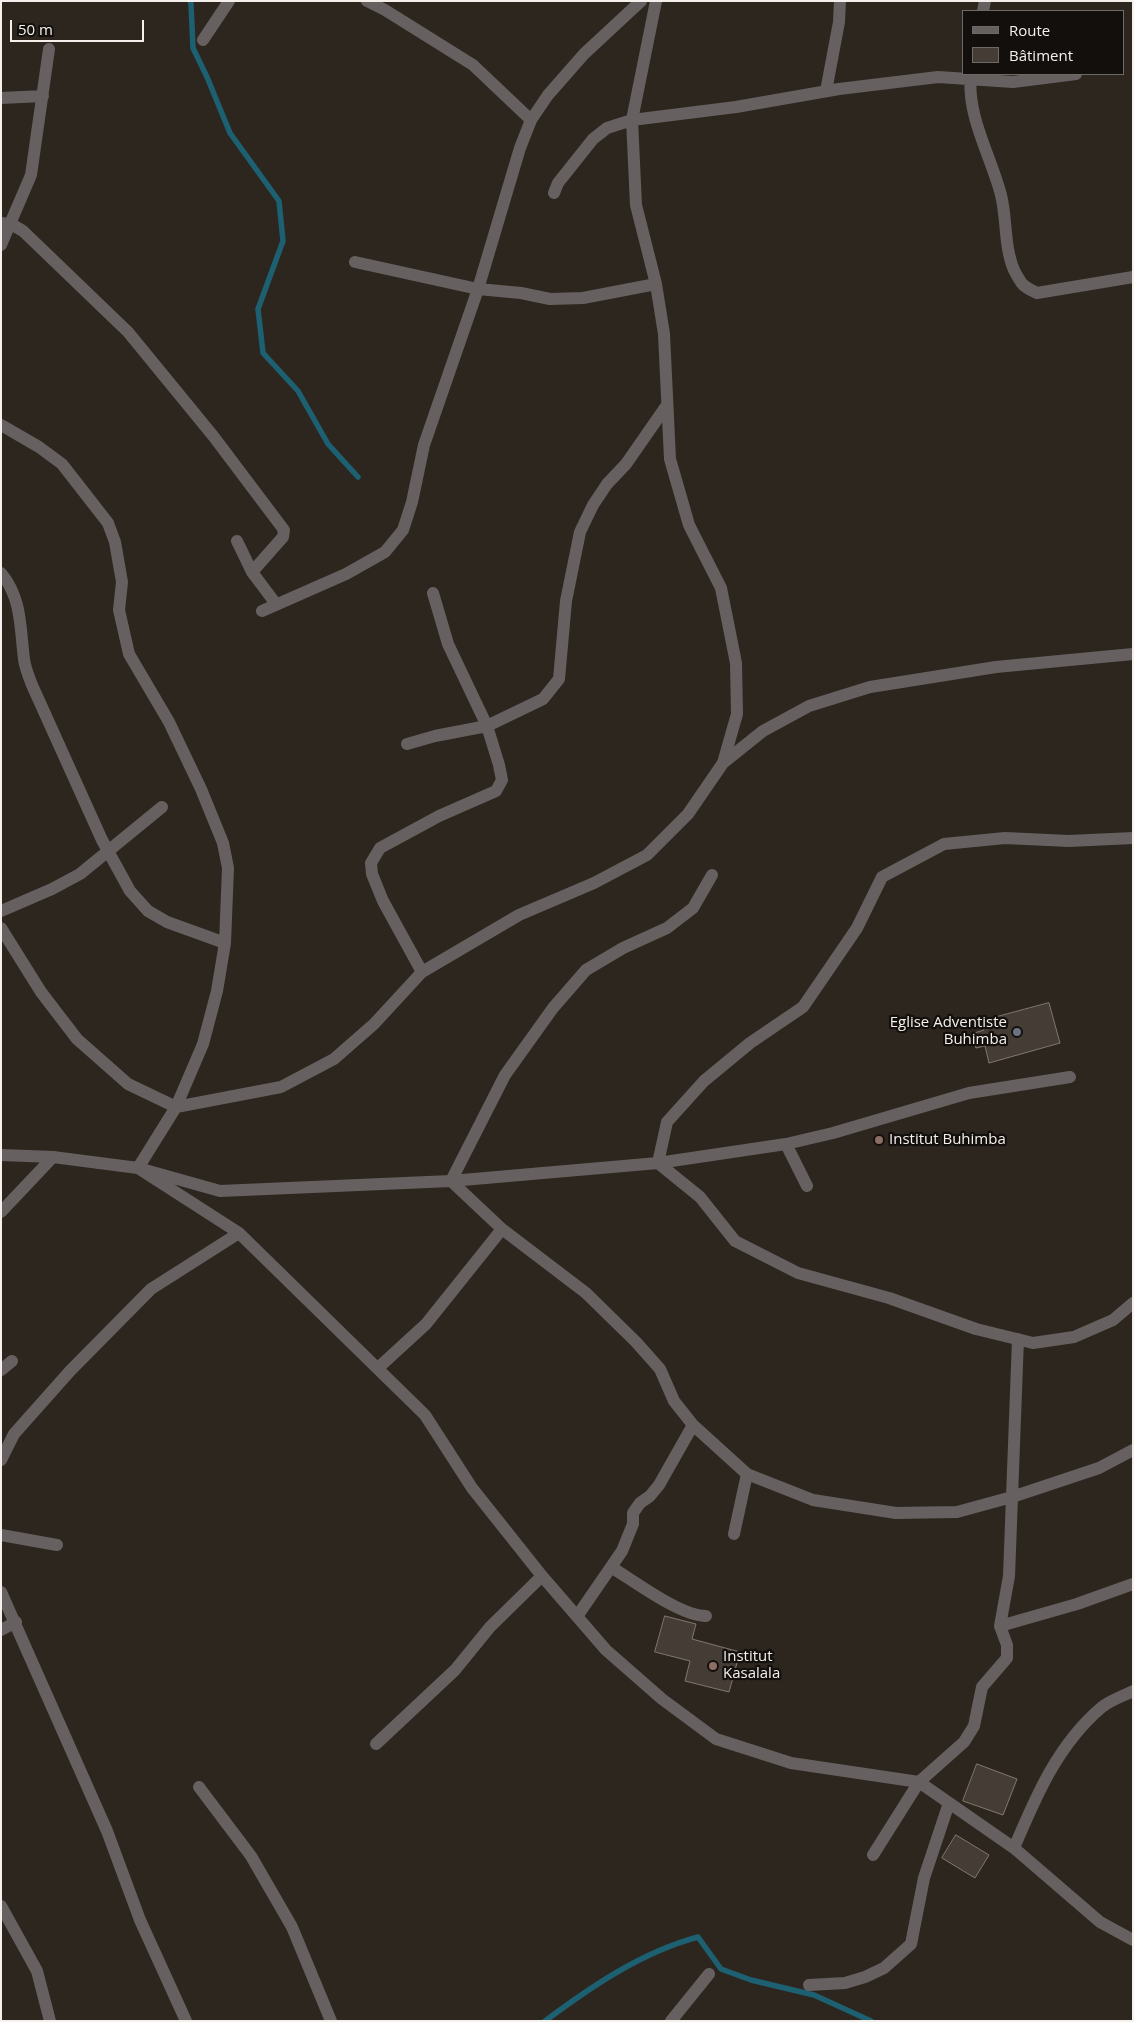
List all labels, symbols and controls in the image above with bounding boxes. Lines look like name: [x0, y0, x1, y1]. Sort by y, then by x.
scale bar: [12, 10, 146, 42]
legend: [962, 10, 1124, 75]
text: 50 m: [18, 19, 53, 39]
text: Route: [1009, 20, 1050, 40]
text: Bâtiment: [1009, 45, 1073, 65]
place label: Eglise Adventiste Buhimba: [890, 1014, 1007, 1049]
marker: Eglise Adventiste Buhimba: [1011, 1026, 1023, 1038]
place label: Institut Buhimba: [889, 1131, 1006, 1149]
marker: Institut Buhimba: [873, 1134, 885, 1146]
place label: Institut Kasalala: [723, 1648, 780, 1683]
marker: Institut Kasalala: [707, 1660, 719, 1672]

